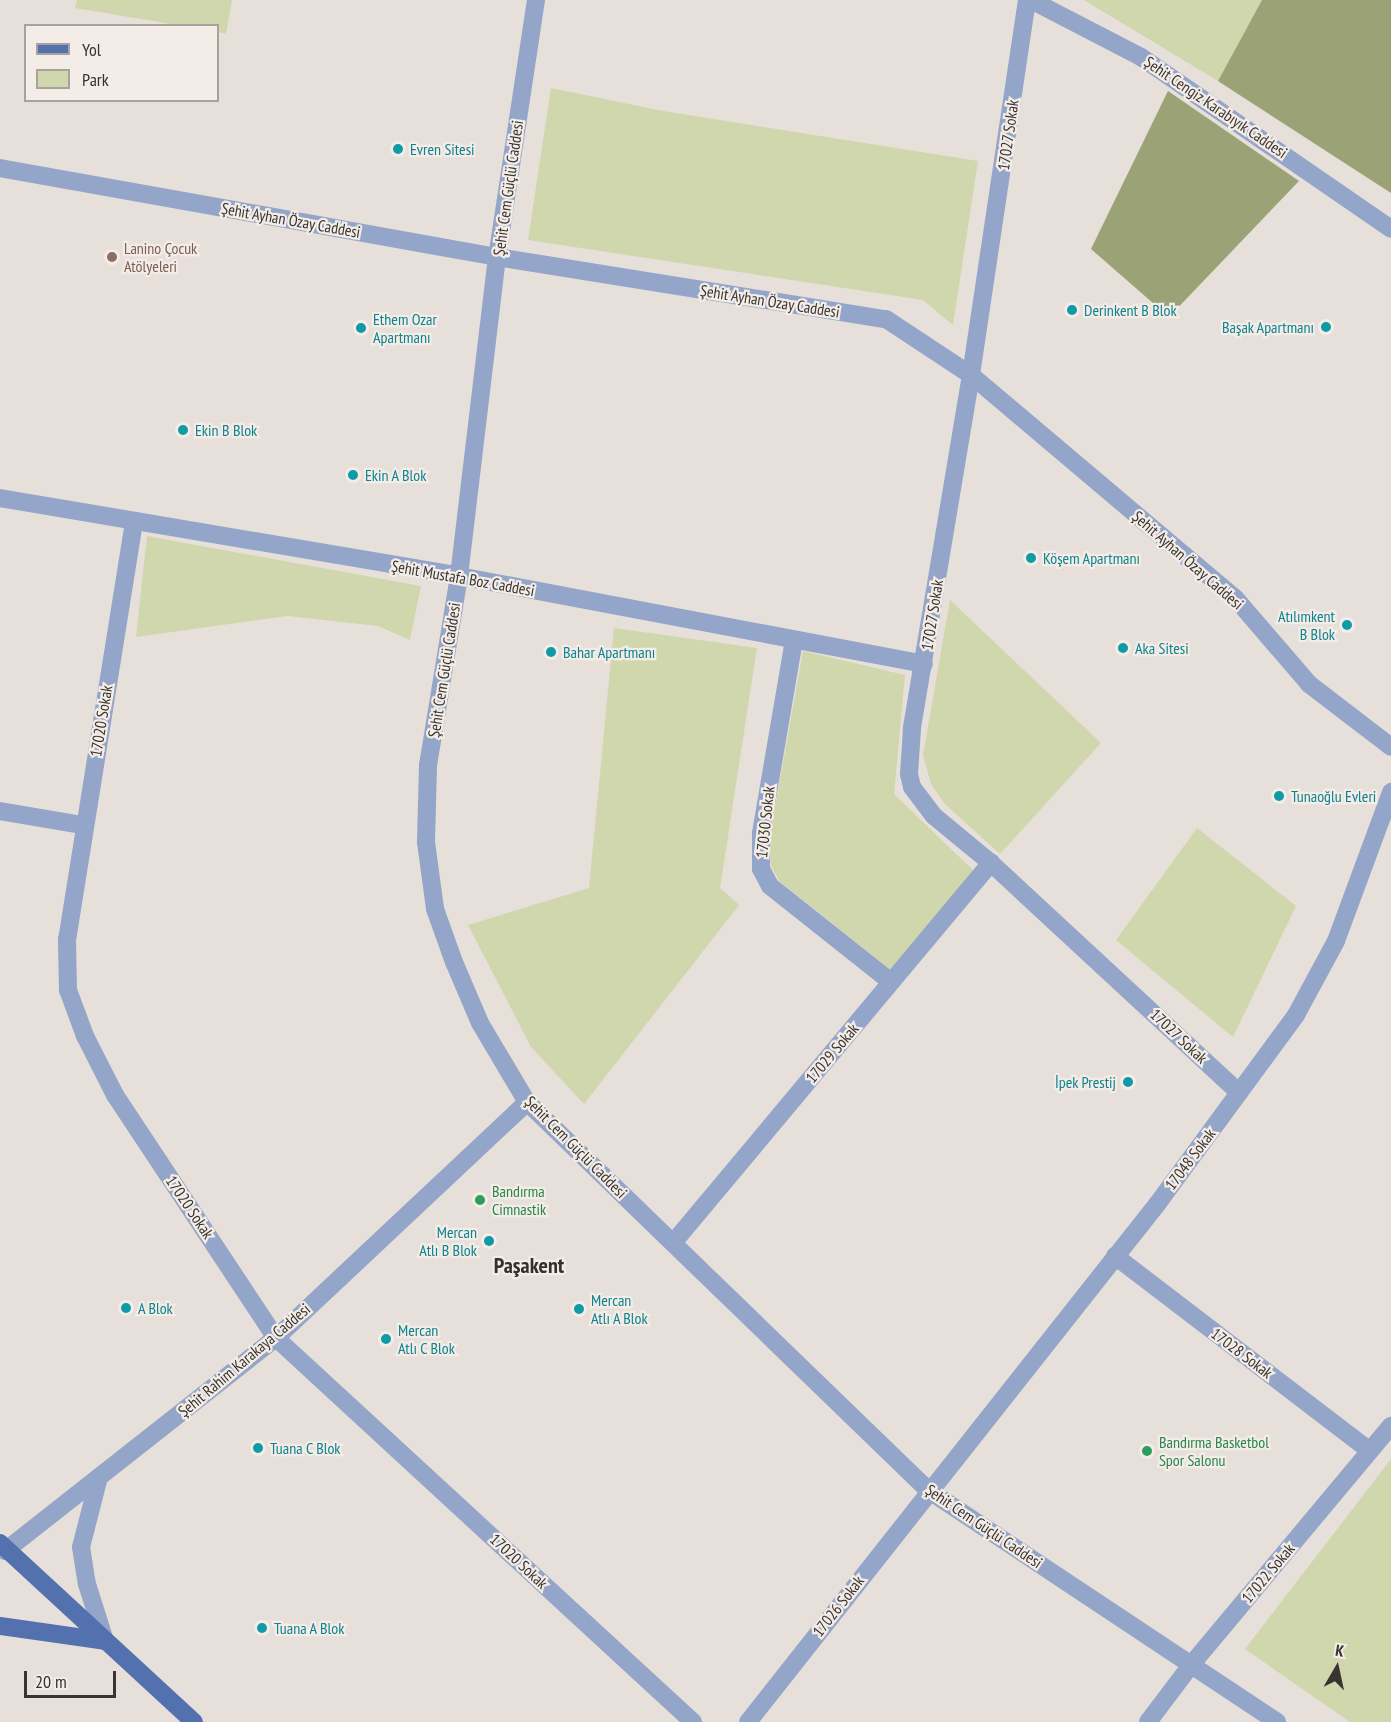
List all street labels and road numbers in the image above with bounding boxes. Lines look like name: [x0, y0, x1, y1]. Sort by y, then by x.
street label: Şehit Cengiz Karabıyık Caddesi: [1141, 52, 1291, 162]
street label: 17027 Sokak: [993, 98, 1023, 172]
street label: Şehit Cem Güçlü Caddesi: [489, 119, 527, 257]
street label: Şehit Ayhan Özay Caddesi: [220, 198, 362, 242]
street label: Şehit Ayhan Özay Caddesi: [699, 280, 841, 322]
street label: Şehit Ayhan Özay Caddesi: [1128, 506, 1248, 614]
street label: Şehit Mustafa Boz Caddesi: [390, 556, 536, 600]
street label: 17027 Sokak: [917, 578, 947, 652]
street label: Şehit Cem Güçlü Caddesi: [424, 601, 464, 739]
street label: 17020 Sokak: [86, 684, 116, 758]
street label: 17030 Sokak: [752, 785, 778, 859]
street label: 17027 Sokak: [1146, 1004, 1212, 1068]
street label: 17029 Sokak: [802, 1019, 862, 1087]
street label: Şehit Cem Güçlü Caddesi: [521, 1092, 631, 1202]
street label: 17048 Sokak: [1161, 1124, 1219, 1194]
street label: 17020 Sokak: [162, 1172, 218, 1242]
street label: Şehit Rahim Karakaya Caddesi: [174, 1299, 314, 1421]
street label: 17028 Sokak: [1207, 1324, 1277, 1382]
street label: Şehit Cem Güçlü Caddesi: [922, 1480, 1046, 1572]
street label: 17020 Sokak: [486, 1529, 552, 1593]
street label: 17022 Sokak: [1238, 1539, 1298, 1607]
street label: 17026 Sokak: [808, 1572, 868, 1640]

